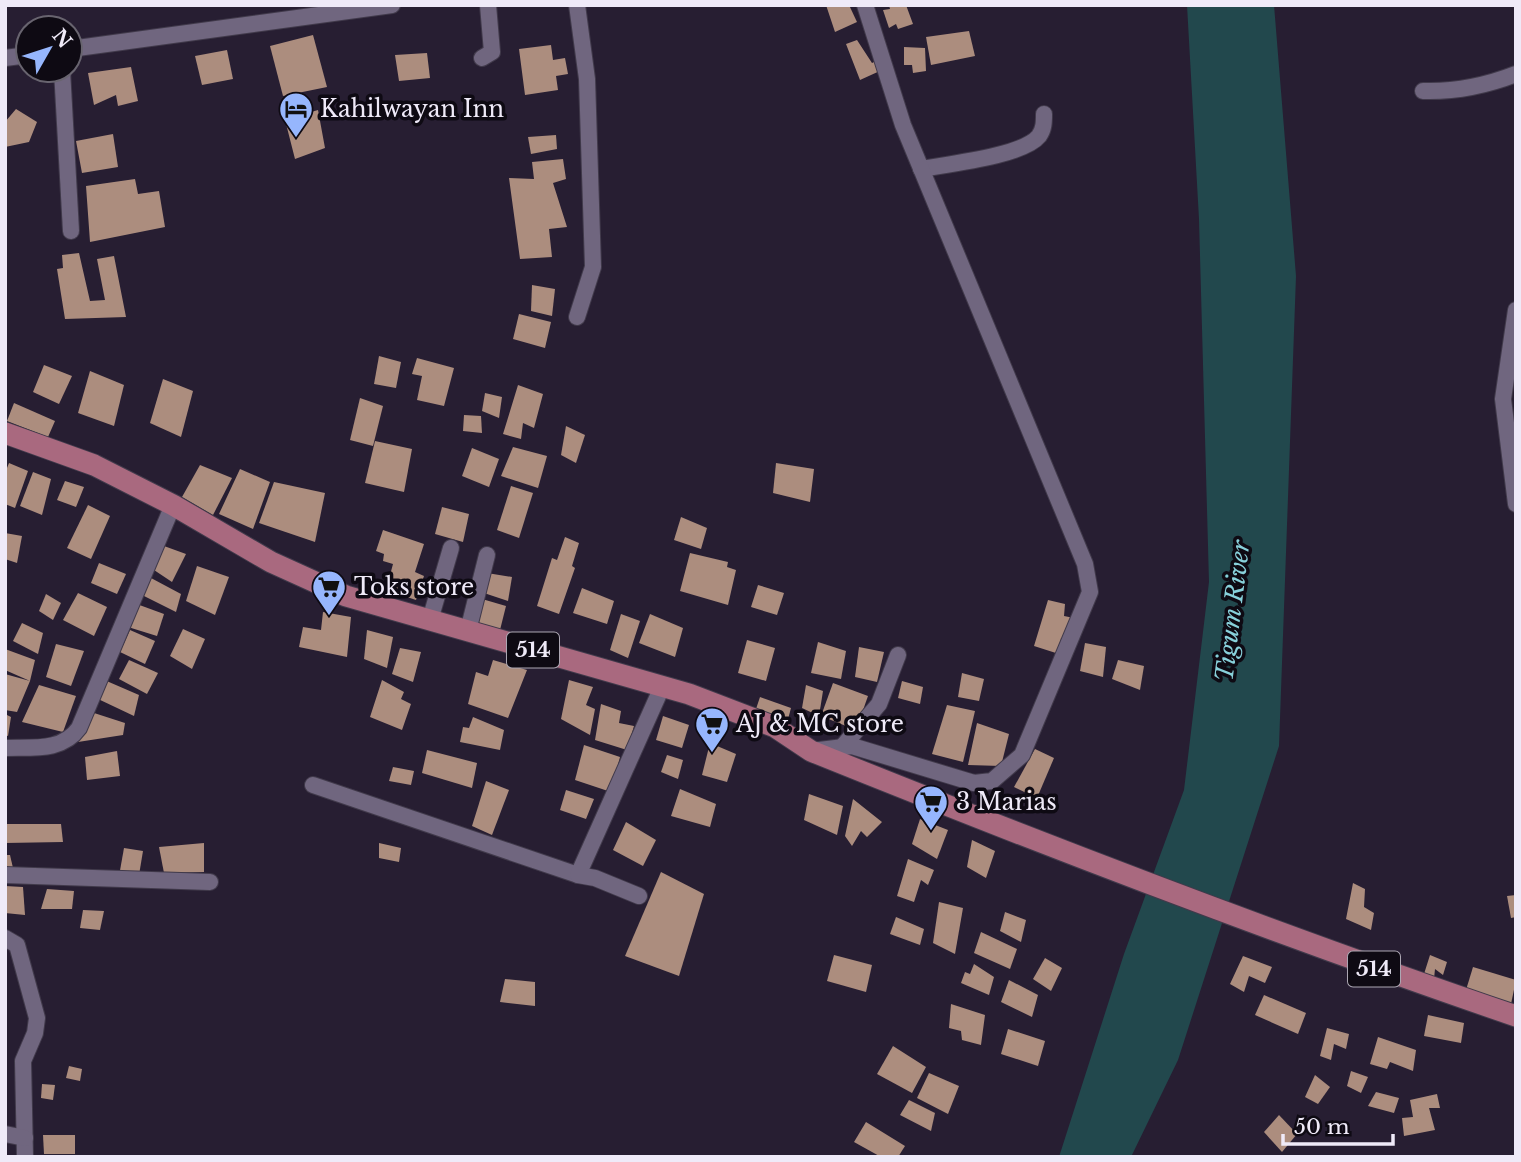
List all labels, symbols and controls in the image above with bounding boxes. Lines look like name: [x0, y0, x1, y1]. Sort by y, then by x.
north arrow: [14, 14, 84, 84]
text: N: [47, 24, 76, 53]
hotel icon: Kahilwayan Inn: [277, 90, 315, 139]
place label: Kahilwayan Inn: [320, 95, 504, 123]
water label: Tigum River: [1209, 538, 1256, 683]
supermarket icon: Toks store: [310, 568, 348, 617]
place label: Toks store: [354, 573, 474, 601]
road number: 514: [507, 632, 559, 668]
supermarket icon: AJ & MC store: [693, 705, 731, 754]
place label: AJ & MC store: [735, 710, 904, 738]
supermarket icon: 3 Marias: [912, 783, 950, 832]
place label: 3 Marias: [956, 788, 1057, 816]
road number: 514: [1348, 951, 1400, 986]
scale bar: [1283, 1102, 1393, 1146]
text: 50 m: [1294, 1114, 1350, 1140]

